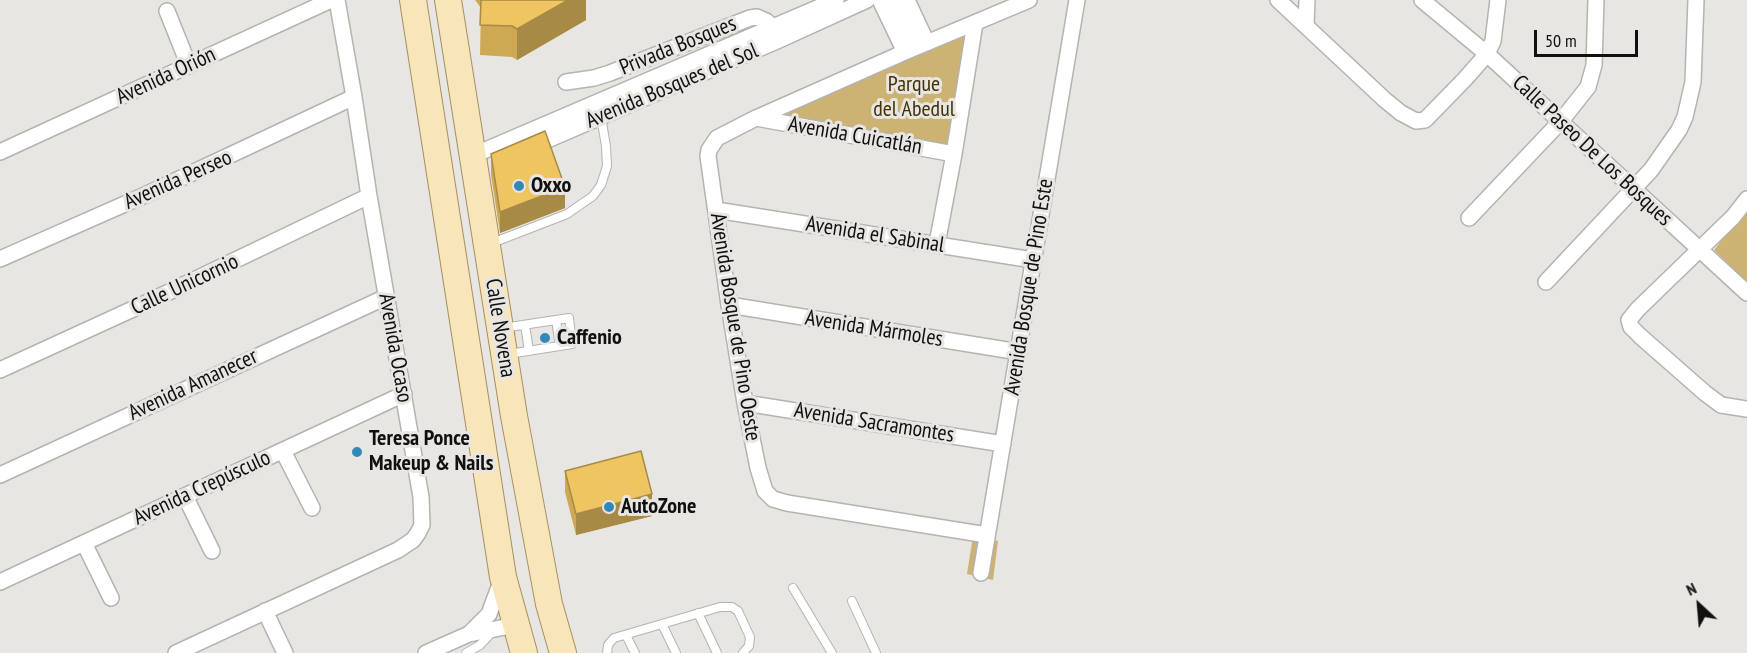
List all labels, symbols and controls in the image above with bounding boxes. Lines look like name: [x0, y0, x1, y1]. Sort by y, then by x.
street label: Privada Bosques: [616, 11, 740, 81]
scale bar: [1537, 18, 1640, 56]
text: 50 m: [1545, 29, 1577, 52]
street label: Avenida Bosques del Sol: [582, 38, 762, 134]
street label: Avenida Orión: [112, 41, 220, 111]
street label: Calle Paseo De Los Bosques: [1507, 70, 1677, 232]
park label: Parque del Abedul: [873, 72, 955, 124]
street label: Avenida Cuicatlán: [786, 111, 924, 161]
street label: Avenida Perseo: [120, 145, 236, 215]
place label: Oxxo: [531, 173, 571, 199]
street label: Avenida Bosque de Pino Este: [999, 177, 1059, 397]
marker: Oxxo: [512, 179, 526, 193]
street label: Avenida Bosque de Pino Oeste: [704, 211, 766, 443]
street label: Avenida el Sabinal: [804, 211, 946, 259]
street label: Calle Unicornio: [127, 249, 243, 321]
street label: Calle Novena: [479, 277, 521, 379]
street label: Avenida Ocaso: [372, 291, 418, 405]
street label: Avenida Mármoles: [803, 305, 945, 353]
place label: Caffenio: [557, 325, 622, 351]
marker: Caffenio: [538, 331, 552, 345]
street label: Avenida Amanecer: [124, 344, 262, 426]
street label: Avenida Sacramontes: [792, 397, 956, 449]
place label: Teresa Ponce Makeup & Nails: [369, 426, 493, 478]
street label: Avenida Crepúsculo: [129, 445, 275, 531]
marker: Teresa Ponce Makeup & Nails: [350, 445, 364, 459]
place label: AutoZone: [621, 494, 696, 520]
marker: AutoZone: [602, 500, 616, 514]
north arrow: [1669, 575, 1729, 635]
text: N: [1683, 578, 1699, 600]

